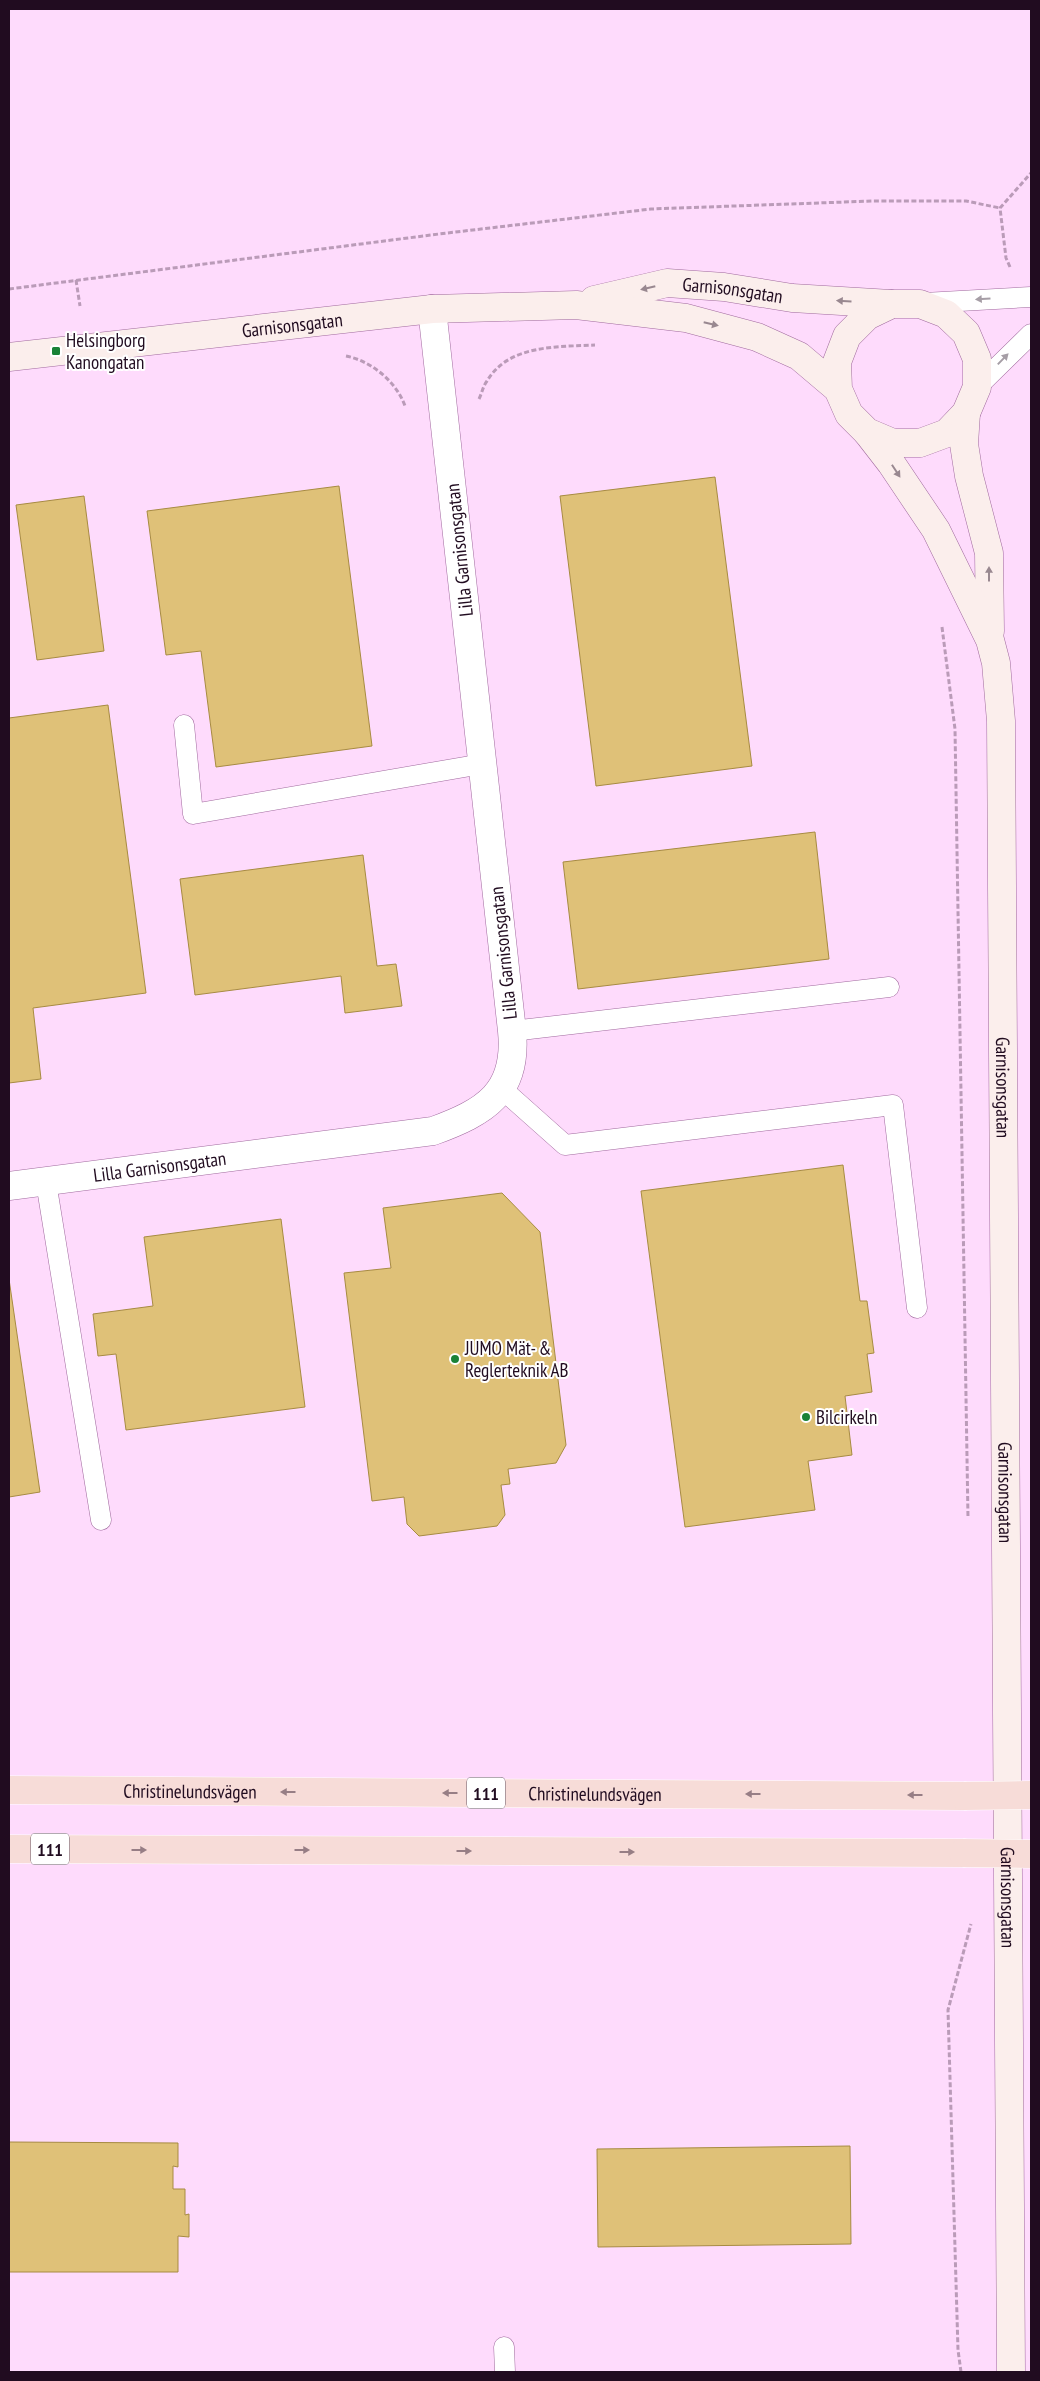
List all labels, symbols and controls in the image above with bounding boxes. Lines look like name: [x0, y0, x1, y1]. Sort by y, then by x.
street label: Garnisonsgatan: [682, 272, 785, 308]
one-way arrow: [640, 284, 655, 292]
one-way arrow: [974, 295, 990, 303]
one-way arrow: [835, 297, 851, 305]
street label: Garnisonsgatan: [241, 307, 344, 342]
one-way arrow: [703, 320, 718, 328]
place label: Helsingborg Kanongatan: [66, 328, 145, 374]
marker: Helsingborg Kanongatan: [50, 345, 62, 357]
one-way arrow: [997, 354, 1009, 366]
one-way arrow: [892, 464, 901, 478]
street label: Lilla Garnisonsgatan: [440, 482, 478, 618]
one-way arrow: [985, 566, 993, 582]
street label: Lilla Garnisonsgatan: [484, 885, 522, 1021]
street label: Garnisonsgatan: [991, 1037, 1016, 1138]
street label: Lilla Garnisonsgatan: [92, 1146, 228, 1187]
place label: JUMO Mät- & Reglerteknik AB: [464, 1336, 568, 1382]
marker: JUMO Mät- & Reglerteknik AB: [449, 1353, 461, 1365]
place label: Bilcirkeln: [816, 1405, 877, 1429]
marker: Bilcirkeln: [800, 1411, 812, 1423]
street label: Garnisonsgatan: [993, 1442, 1018, 1543]
road number: 111: [467, 1778, 505, 1809]
street label: Christinelundsvägen: [123, 1779, 257, 1804]
street label: Christinelundsvägen: [528, 1781, 662, 1806]
one-way arrow: [280, 1788, 296, 1796]
one-way arrow: [442, 1789, 458, 1797]
one-way arrow: [745, 1790, 761, 1798]
one-way arrow: [907, 1791, 923, 1799]
road number: 111: [31, 1834, 69, 1865]
one-way arrow: [132, 1846, 148, 1854]
one-way arrow: [294, 1846, 310, 1854]
one-way arrow: [457, 1847, 473, 1855]
street label: Garnisonsgatan: [996, 1847, 1020, 1948]
one-way arrow: [619, 1848, 635, 1856]

